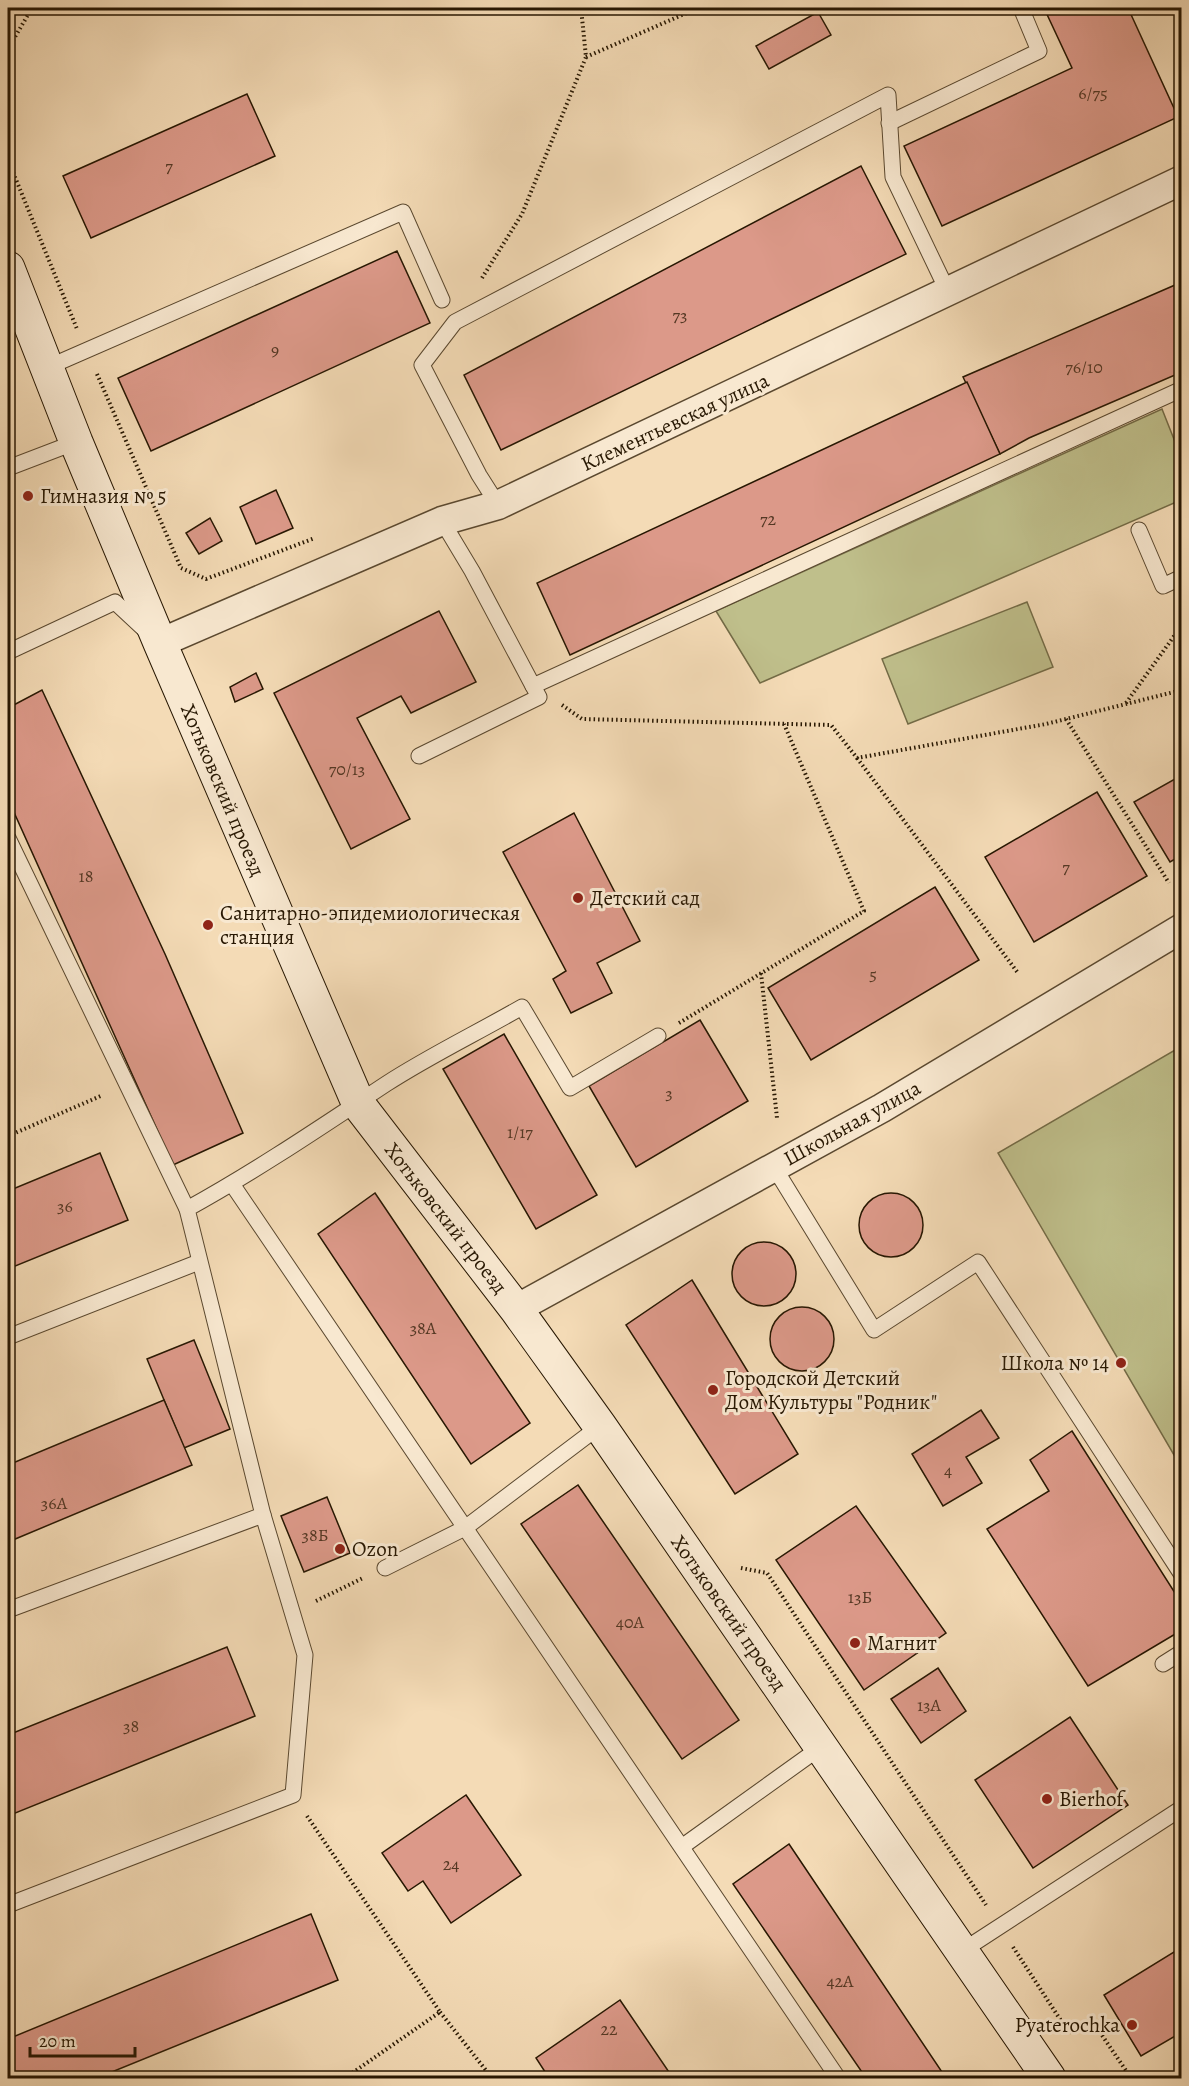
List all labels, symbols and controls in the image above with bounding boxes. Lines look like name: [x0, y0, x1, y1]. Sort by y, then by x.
house number: 6/75: [1078, 81, 1108, 105]
house number: 7: [165, 154, 173, 178]
house number: 73: [672, 303, 688, 327]
house number: 9: [271, 338, 279, 362]
house number: 76/10: [1065, 355, 1103, 379]
street label: Клементьевская улица: [576, 366, 774, 478]
place label: Гимназия № 5: [40, 482, 167, 510]
marker: Гимназия № 5: [21, 489, 35, 503]
house number: 72: [760, 507, 776, 531]
street label: Хотьковский проезд: [174, 700, 272, 880]
house number: 70/13: [329, 757, 365, 781]
house number: 7: [1062, 855, 1070, 879]
house number: 18: [79, 864, 93, 888]
place label: Детский сад: [590, 884, 700, 912]
marker: Детский сад: [571, 891, 585, 905]
place label: Санитарно-эпидемиологическая станция: [220, 899, 520, 951]
marker: Санитарно-эпидемиологическая станция: [201, 918, 215, 932]
house number: 5: [869, 962, 877, 986]
street label: Школьная улица: [778, 1074, 926, 1172]
house number: 3: [665, 1081, 673, 1105]
house number: 1/17: [507, 1120, 533, 1144]
street label: Хотьковский проезд: [378, 1137, 514, 1299]
house number: 36: [57, 1194, 73, 1218]
house number: 38А: [410, 1316, 437, 1340]
place label: Школа № 14: [1001, 1349, 1109, 1377]
marker: Школа № 14: [1114, 1356, 1128, 1370]
place label: Городской Детский Дом Культуры "Родник": [725, 1364, 937, 1416]
marker: Городской Детский Дом Культуры "Родник": [706, 1383, 720, 1397]
house number: 4: [944, 1458, 952, 1482]
house number: 36А: [41, 1491, 68, 1515]
house number: 38Б: [302, 1523, 328, 1547]
street label: Хотьковский проезд: [665, 1529, 793, 1697]
place label: Ozon: [352, 1535, 398, 1563]
marker: Ozon: [333, 1542, 347, 1556]
house number: 13Б: [848, 1585, 872, 1609]
house number: 40А: [616, 1610, 645, 1634]
place label: Магнит: [867, 1629, 937, 1657]
marker: Магнит: [848, 1636, 862, 1650]
house number: 13А: [917, 1693, 942, 1717]
house number: 38: [123, 1714, 139, 1738]
place label: Bierhof: [1059, 1785, 1126, 1813]
marker: Bierhof: [1040, 1792, 1054, 1806]
house number: 24: [443, 1852, 459, 1876]
house number: 42А: [826, 1969, 854, 1993]
place label: Pyaterochka: [1015, 2011, 1120, 2039]
house number: 22: [600, 2017, 618, 2041]
marker: Pyaterochka: [1125, 2018, 1139, 2032]
scale bar: [30, 2020, 135, 2058]
text: 20 m: [39, 2029, 76, 2053]

